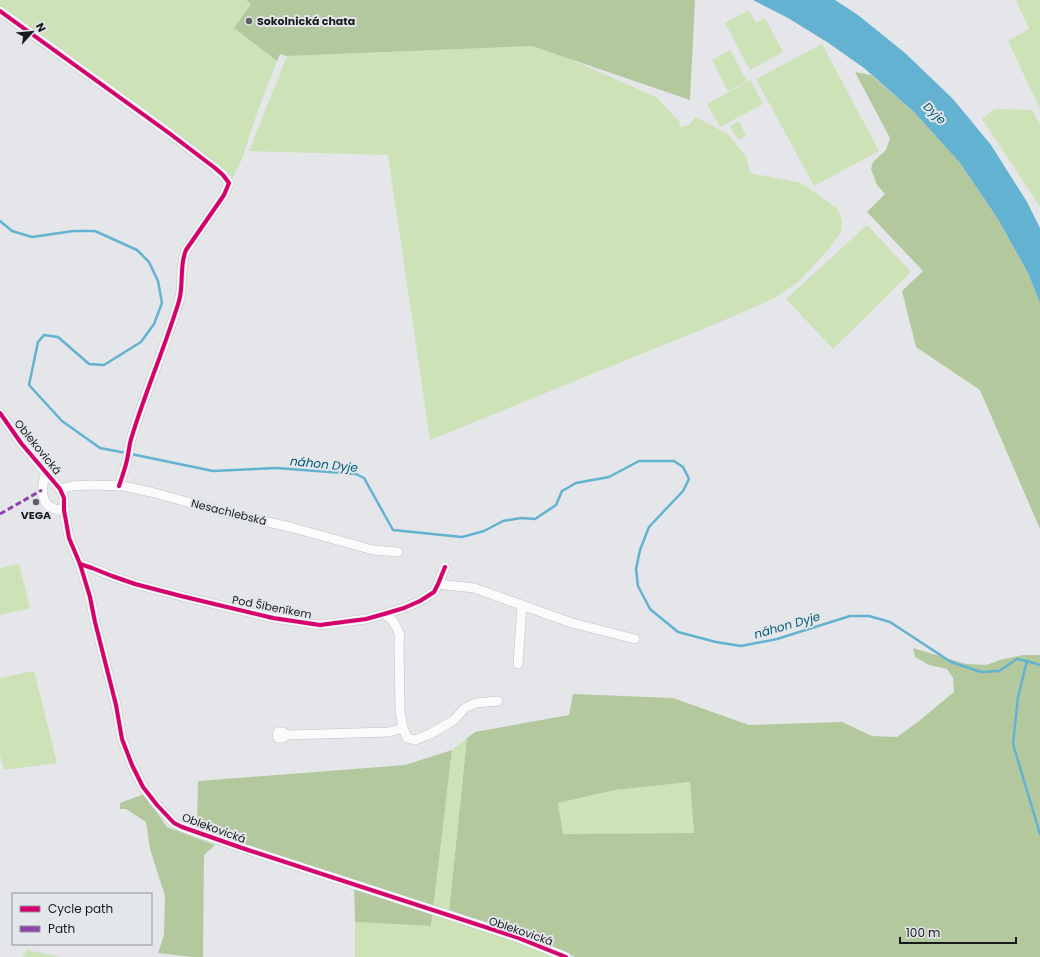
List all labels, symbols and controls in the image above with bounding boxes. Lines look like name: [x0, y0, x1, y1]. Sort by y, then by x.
north arrow: [12, 12, 52, 52]
place label: Sokolnická chata: [257, 13, 355, 29]
marker: Sokolnická chata: [244, 16, 254, 26]
text: N: [32, 20, 50, 35]
water label: Dyje: [920, 98, 951, 128]
street label: Oblekovická: [11, 416, 65, 478]
water label: náhon Dyje: [289, 452, 359, 476]
street label: Nesachlebská: [190, 495, 268, 529]
marker: VEGA: [31, 497, 41, 507]
place label: VEGA: [21, 507, 51, 523]
street label: Pod Šibeníkem: [231, 591, 313, 623]
water label: náhon Dyje: [752, 607, 823, 643]
street label: Oblekovická: [180, 809, 248, 847]
legend: [12, 893, 152, 945]
text: Cycle path: [48, 900, 113, 917]
street label: Oblekovická: [487, 913, 555, 949]
scale bar: [900, 919, 1016, 945]
text: Path: [48, 920, 75, 937]
text: 100 m: [906, 924, 940, 941]

